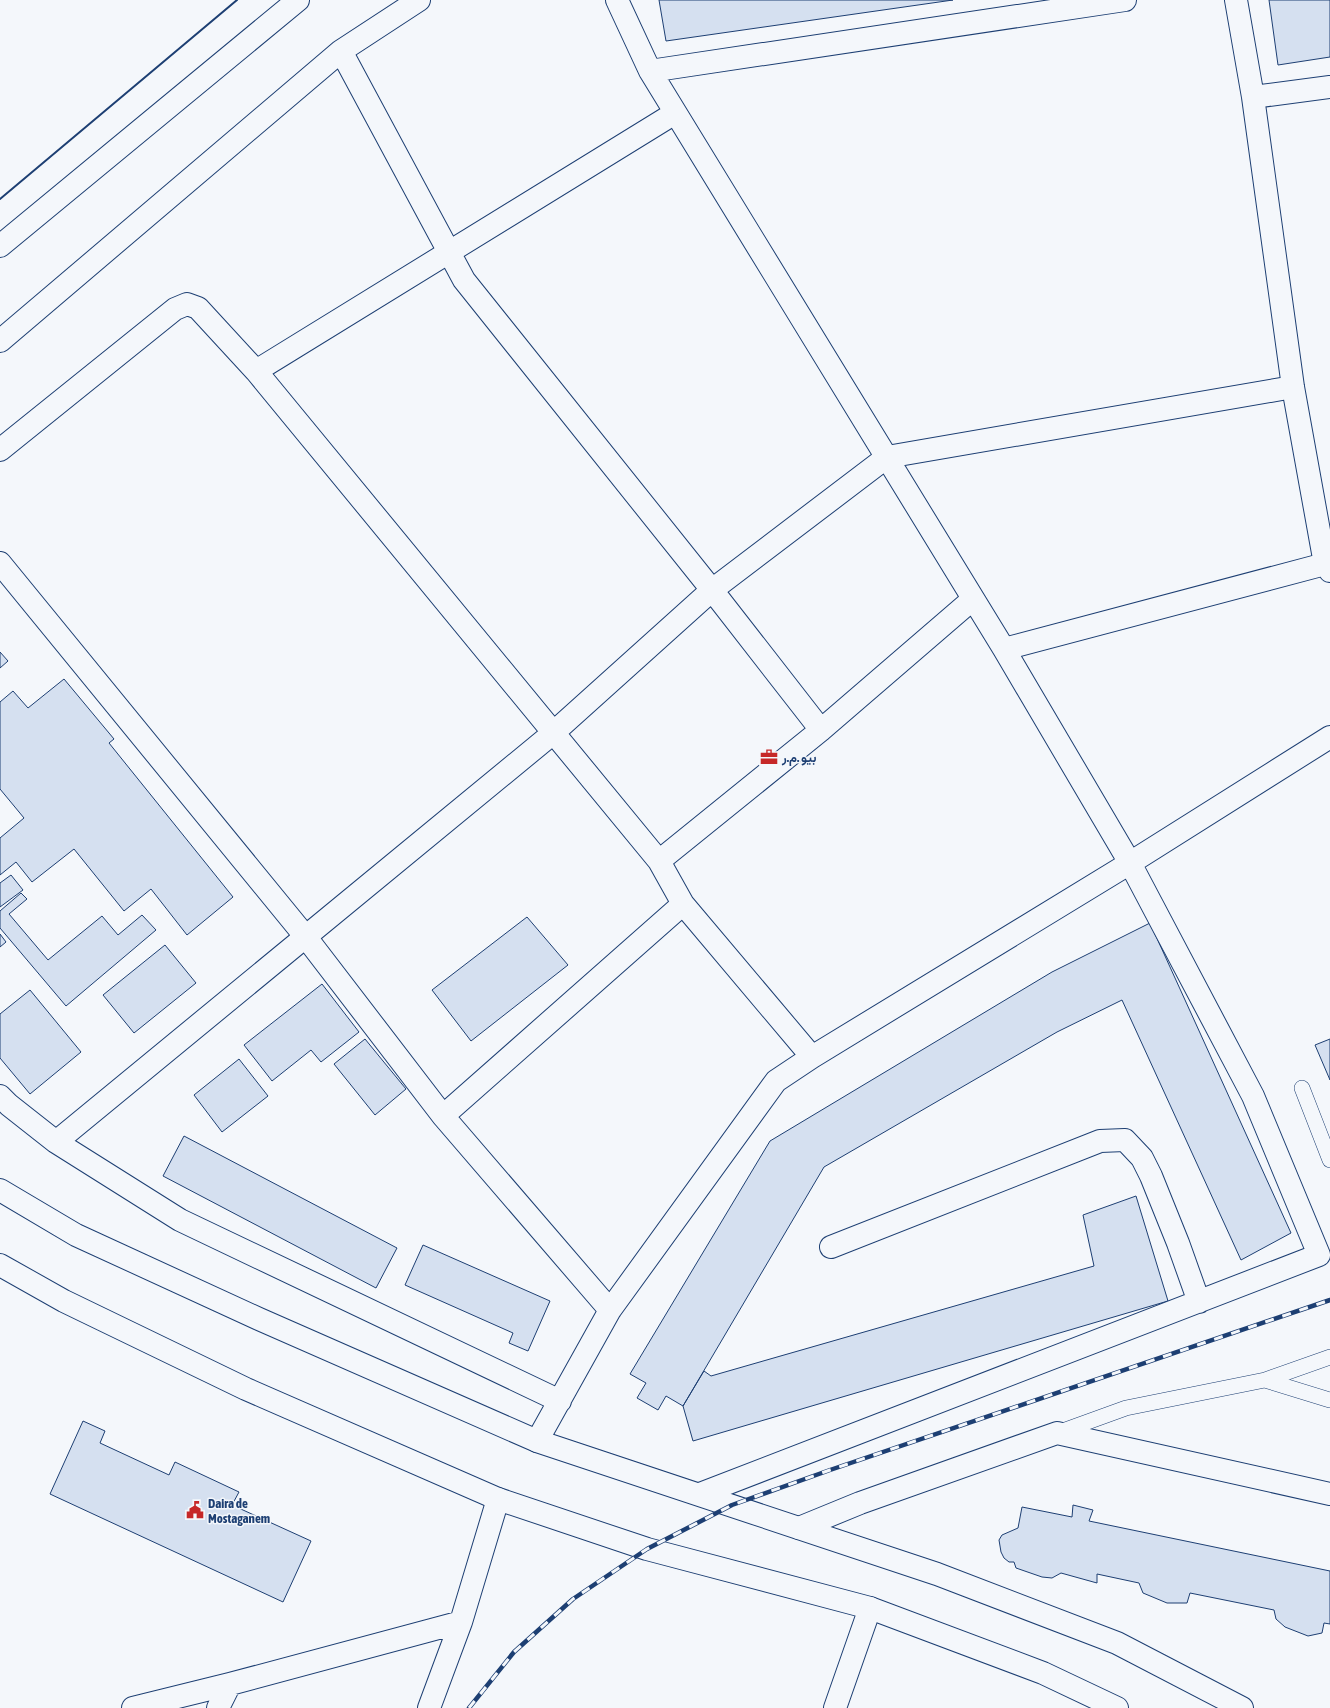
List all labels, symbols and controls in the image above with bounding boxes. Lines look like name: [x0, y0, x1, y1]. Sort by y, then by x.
office icon: بيو .م.ر: [759, 747, 779, 767]
place label: بيو .م.ر: [781, 750, 816, 766]
place label: Daira de Mostaganem: [208, 1496, 270, 1526]
public building icon: Daira de Mostaganem: [185, 1500, 205, 1520]

